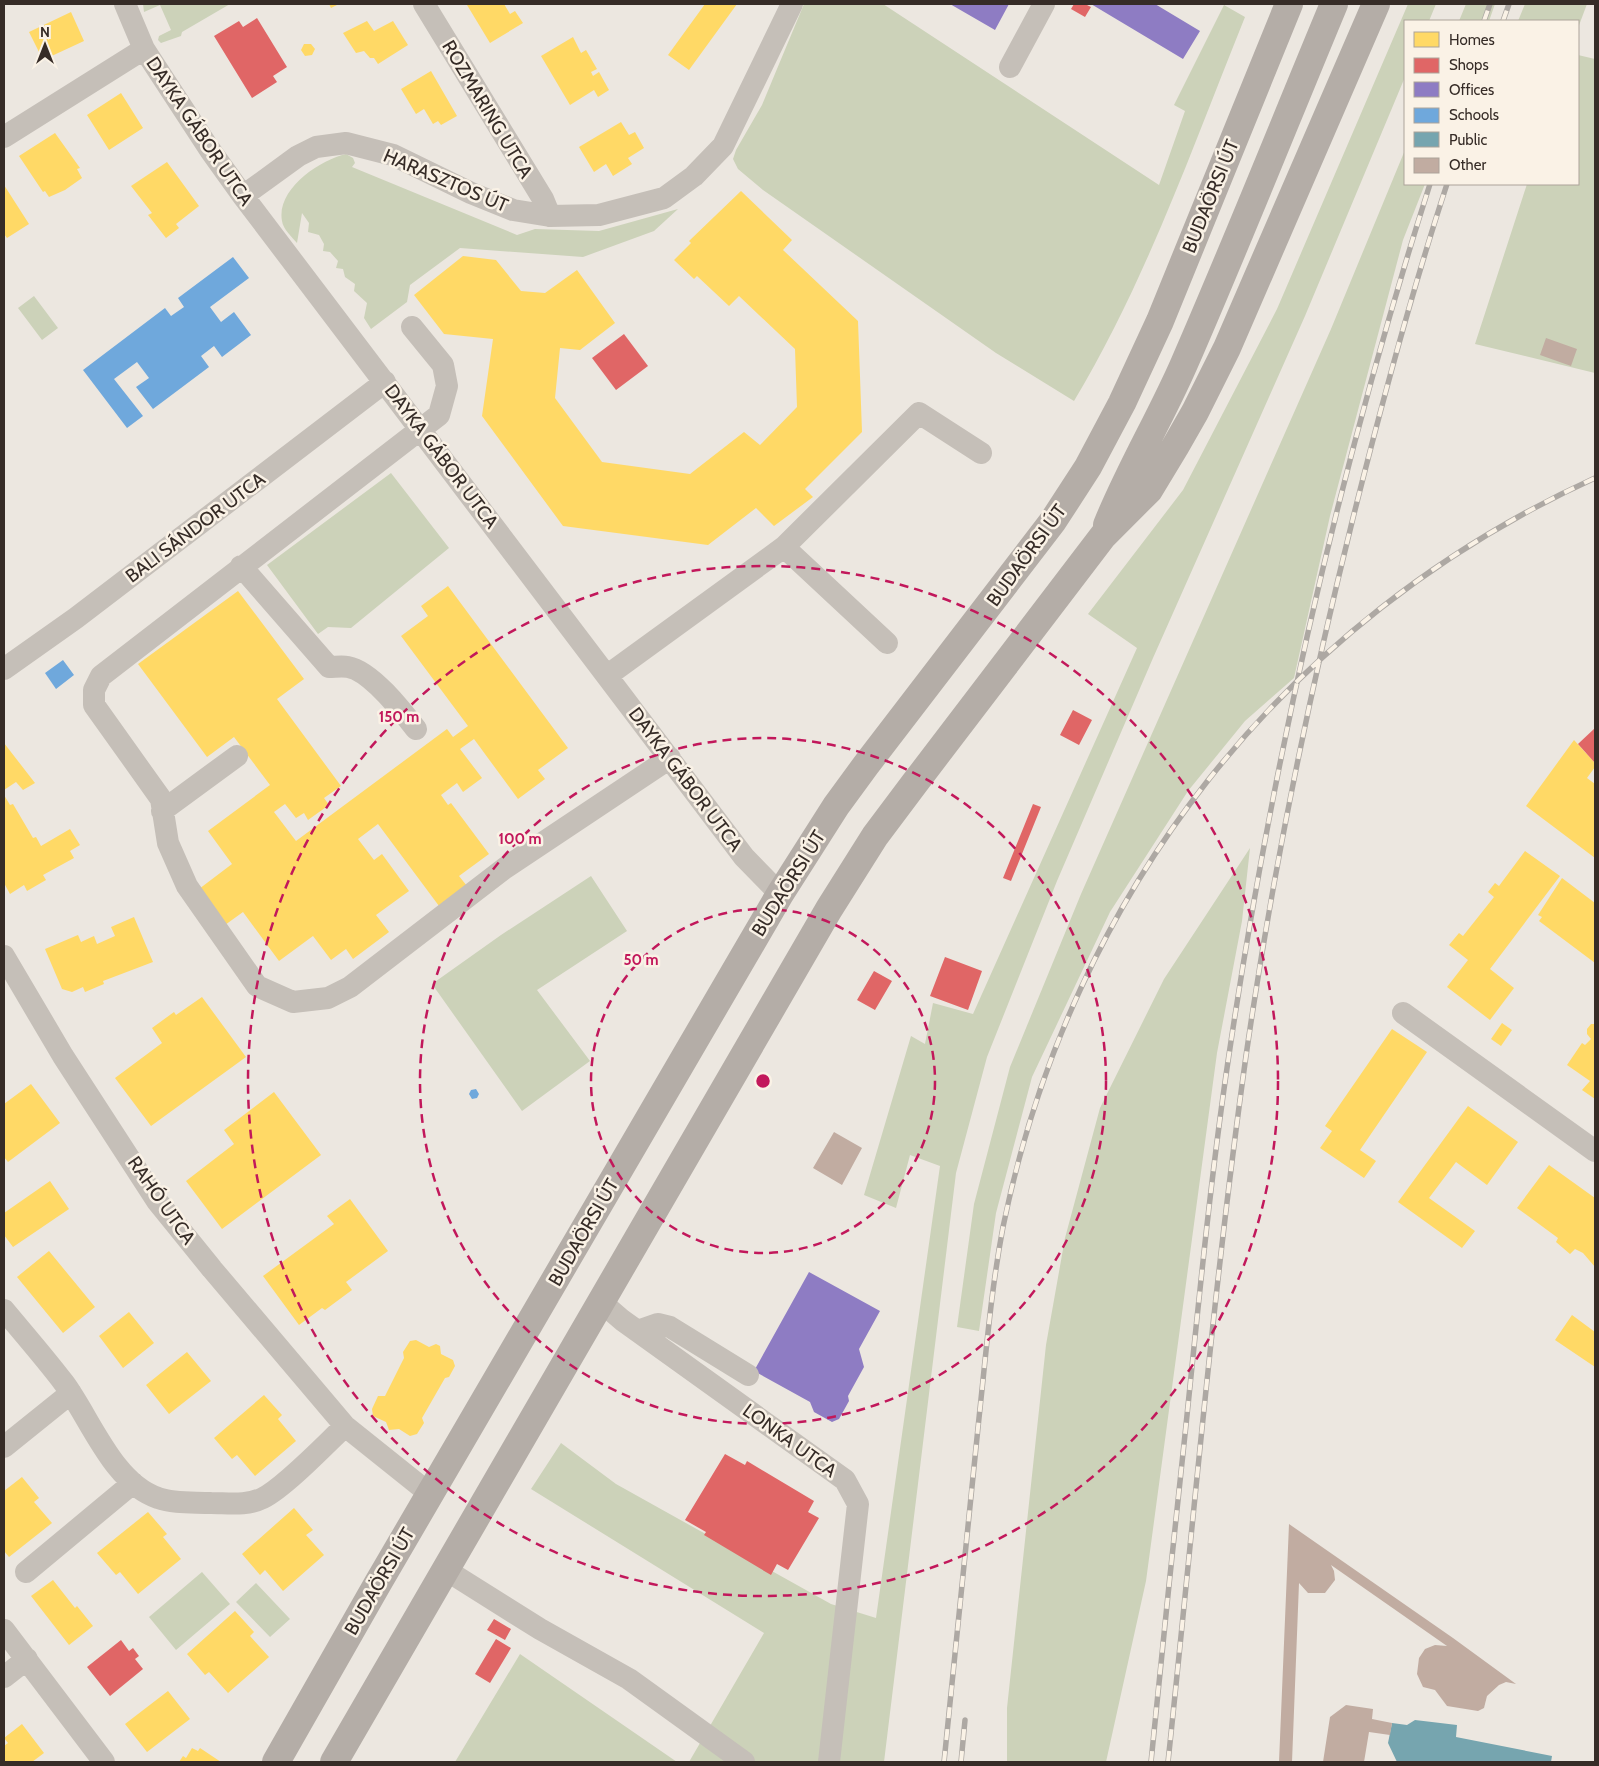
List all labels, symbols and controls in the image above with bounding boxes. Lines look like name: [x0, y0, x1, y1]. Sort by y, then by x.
north arrow: [20, 20, 70, 70]
legend: [1404, 20, 1579, 185]
text: N: [40, 23, 50, 41]
text: Homes: [1449, 31, 1495, 49]
street label: ROZMARING UTCA: [437, 36, 538, 183]
street label: DAYKA GÁBOR UTCA: [141, 52, 259, 210]
text: Shops: [1449, 56, 1489, 74]
text: Offices: [1449, 81, 1494, 99]
text: Schools: [1449, 106, 1499, 124]
text: Public: [1449, 131, 1487, 149]
street label: BUDAÖRSI ÚT: [1176, 136, 1244, 256]
street label: HARASZTOS ÚT: [380, 143, 512, 217]
text: Other: [1449, 156, 1486, 174]
street label: DAYKA GÁBOR UTCA: [380, 379, 504, 533]
street label: BALI SÁNDOR UTCA: [120, 466, 270, 587]
street label: BUDAÖRSI ÚT: [981, 499, 1071, 611]
street label: DAYKA GÁBOR UTCA: [624, 702, 748, 856]
text: 150 m: [379, 708, 419, 726]
street label: BUDAÖRSI ÚT: [746, 826, 830, 940]
text: 100 m: [498, 830, 542, 848]
text: 50 m: [623, 951, 659, 969]
centre of rings: [754, 1072, 772, 1090]
street label: RAHÓ UTCA: [123, 1151, 201, 1249]
street label: BUDAÖRSI ÚT: [543, 1174, 623, 1290]
street label: LONKA UTCA: [738, 1399, 841, 1482]
street label: BUDAÖRSI ÚT: [339, 1523, 419, 1639]

